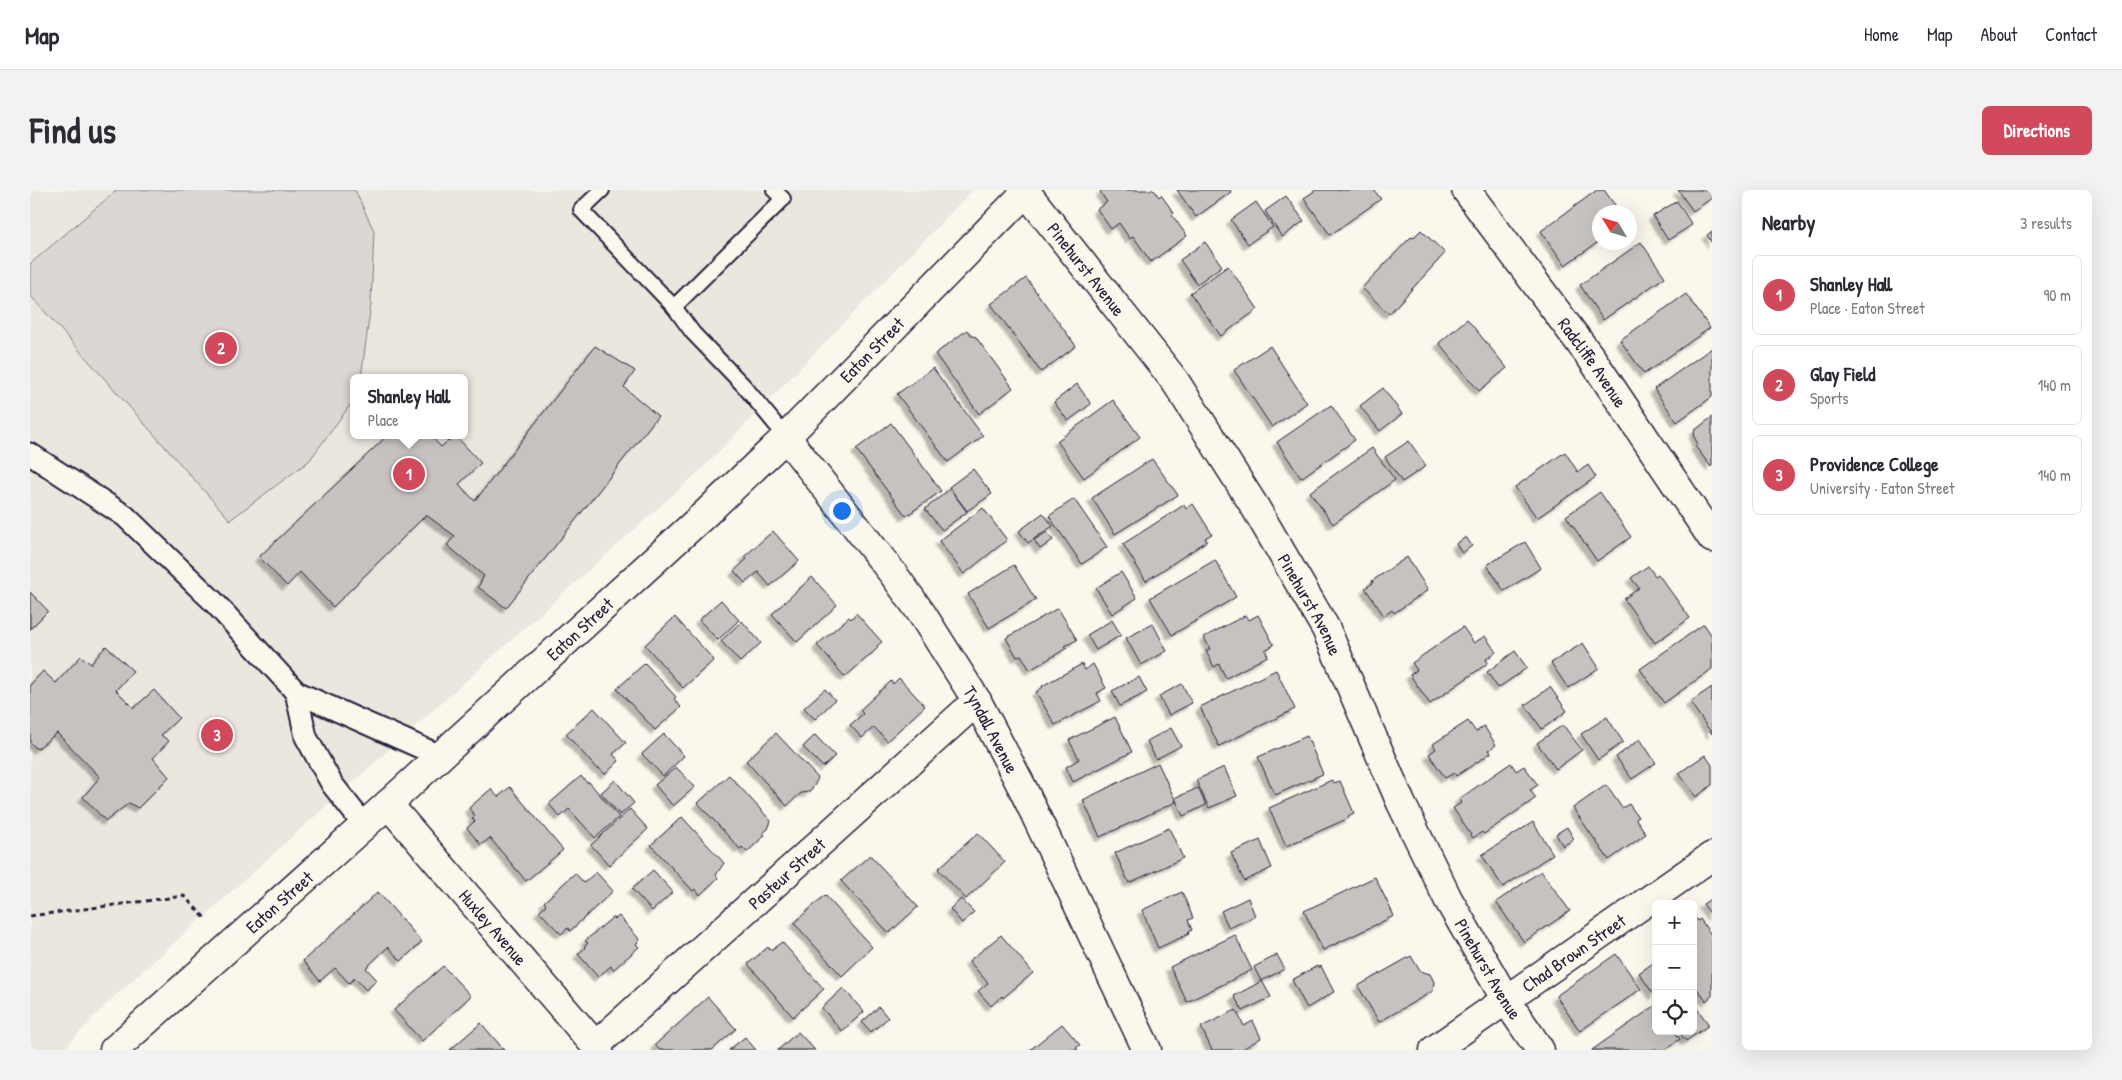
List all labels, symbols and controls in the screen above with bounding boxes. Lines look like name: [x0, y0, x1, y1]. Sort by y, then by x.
text: Map: [25, 19, 59, 51]
text: Home: [1864, 22, 1899, 47]
text: Map: [1927, 22, 1952, 47]
text: About: [1980, 22, 2017, 47]
text: Contact: [2045, 22, 2097, 47]
button: Directions: [1982, 106, 2092, 155]
text: Find us: [30, 107, 116, 154]
north arrow: [1592, 205, 1637, 250]
text: Nearby: [1762, 208, 1815, 237]
text: 3 results: [2020, 212, 2072, 234]
street label: Pinehurst Avenue: [1042, 217, 1131, 321]
text: Shanley Hall: [1810, 271, 1892, 297]
text: 1: [1776, 284, 1782, 306]
text: 90 m: [2043, 284, 2071, 306]
text: Place · Eaton Street: [1810, 297, 1925, 319]
street label: Eaton Street: [834, 311, 910, 388]
street label: Radcliffe Avenue: [1553, 312, 1633, 412]
pin: 2: [205, 329, 237, 367]
text: Glay Field: [1810, 361, 1875, 387]
popup: [350, 374, 468, 439]
text: 2: [1775, 374, 1783, 396]
text: 140 m: [2037, 374, 2071, 396]
text: Shanley Hall: [368, 383, 450, 409]
text: Sports: [1810, 387, 1848, 409]
text: Place: [368, 409, 399, 431]
text: Providence College: [1810, 451, 1939, 477]
pin: 1: [393, 455, 425, 493]
text: 3: [1775, 464, 1783, 486]
text: 140 m: [2037, 464, 2071, 486]
text: University · Eaton Street: [1810, 477, 1955, 499]
your location: [829, 498, 855, 524]
street label: Pinehurst Avenue: [1272, 549, 1348, 659]
street label: Eaton Street: [541, 591, 619, 666]
street label: Tyndall Avenue: [958, 681, 1025, 777]
pin: 3: [201, 716, 233, 754]
street label: Pasteur Street: [742, 831, 831, 915]
street label: Eaton Street: [240, 864, 319, 939]
street label: Huxley Avenue: [454, 883, 533, 970]
map controls: [1652, 900, 1697, 1035]
button: +: [1652, 900, 1697, 945]
street label: Chad Brown Street: [1516, 907, 1631, 998]
street label: Pinehurst Avenue: [1449, 914, 1528, 1024]
button: −: [1652, 945, 1697, 990]
button: locate: [1652, 990, 1697, 1035]

